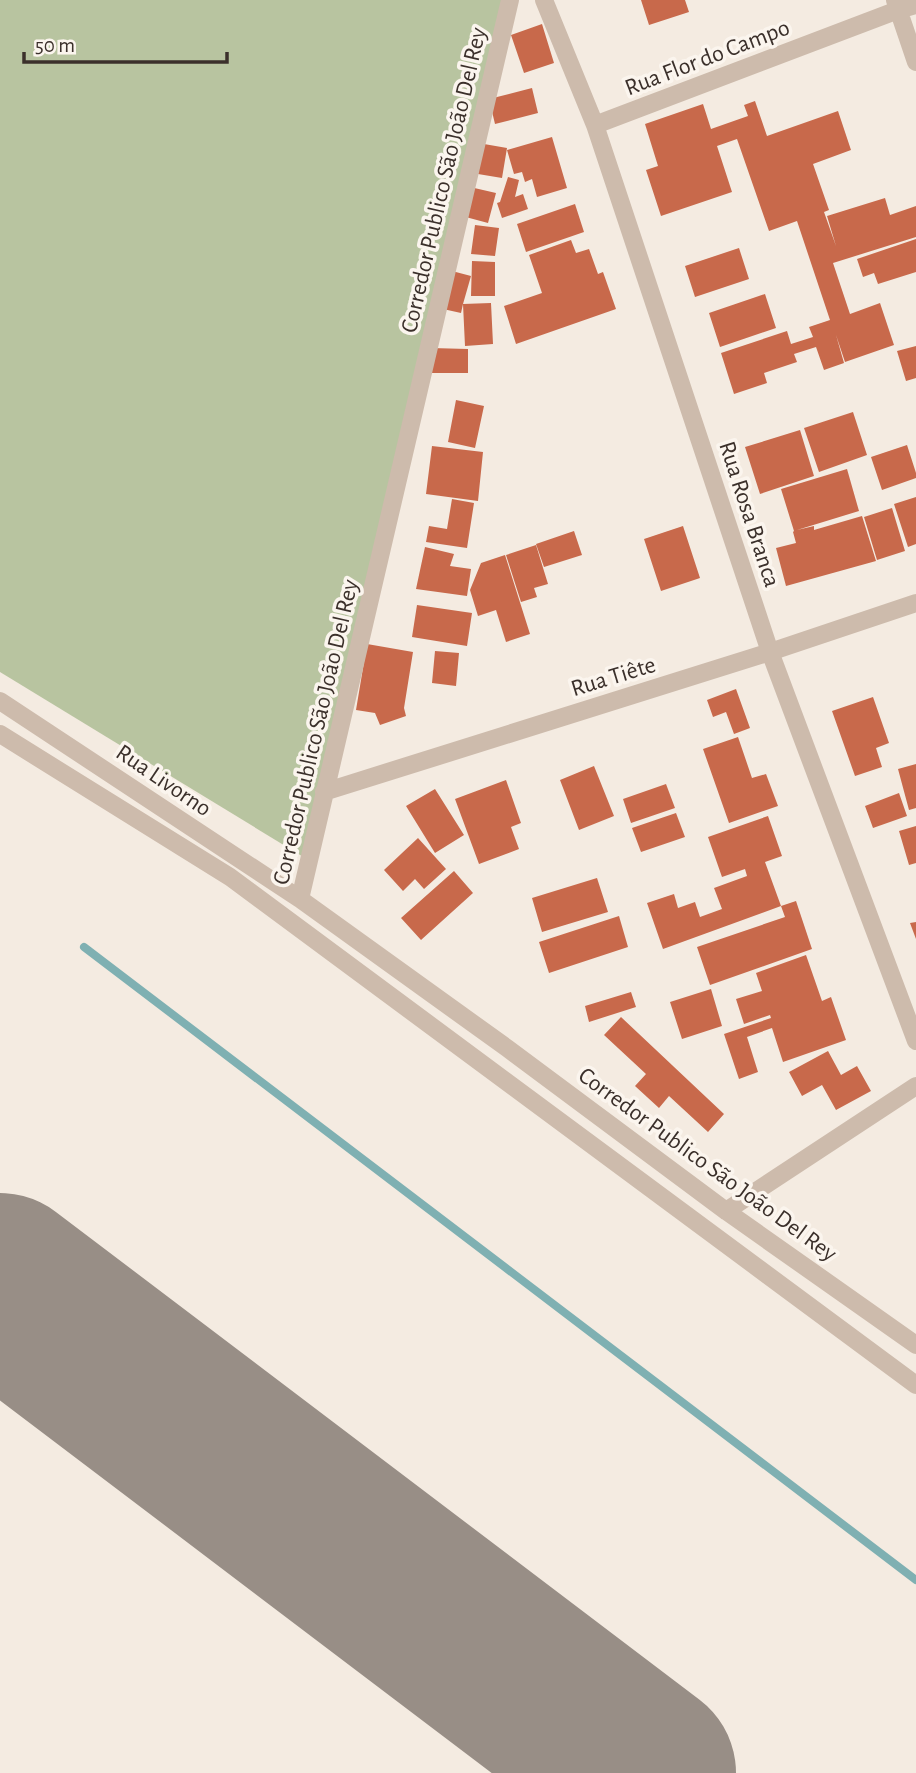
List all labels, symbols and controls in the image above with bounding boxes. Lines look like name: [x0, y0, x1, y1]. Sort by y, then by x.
street label: Rua Flor do Campo: [622, 15, 793, 100]
scale bar: [24, 21, 228, 65]
street label: Corredor Publico São João Del Rey: [397, 25, 491, 335]
text: 50 m: [35, 35, 75, 56]
street label: Rua Rosa Branca: [714, 438, 784, 590]
street label: Corredor Publico São João Del Rey: [269, 577, 363, 887]
street label: Rua Tiête: [568, 653, 658, 701]
street label: Rua Livorno: [111, 740, 215, 821]
street label: Corredor Publico São João Del Rey: [574, 1063, 841, 1266]

